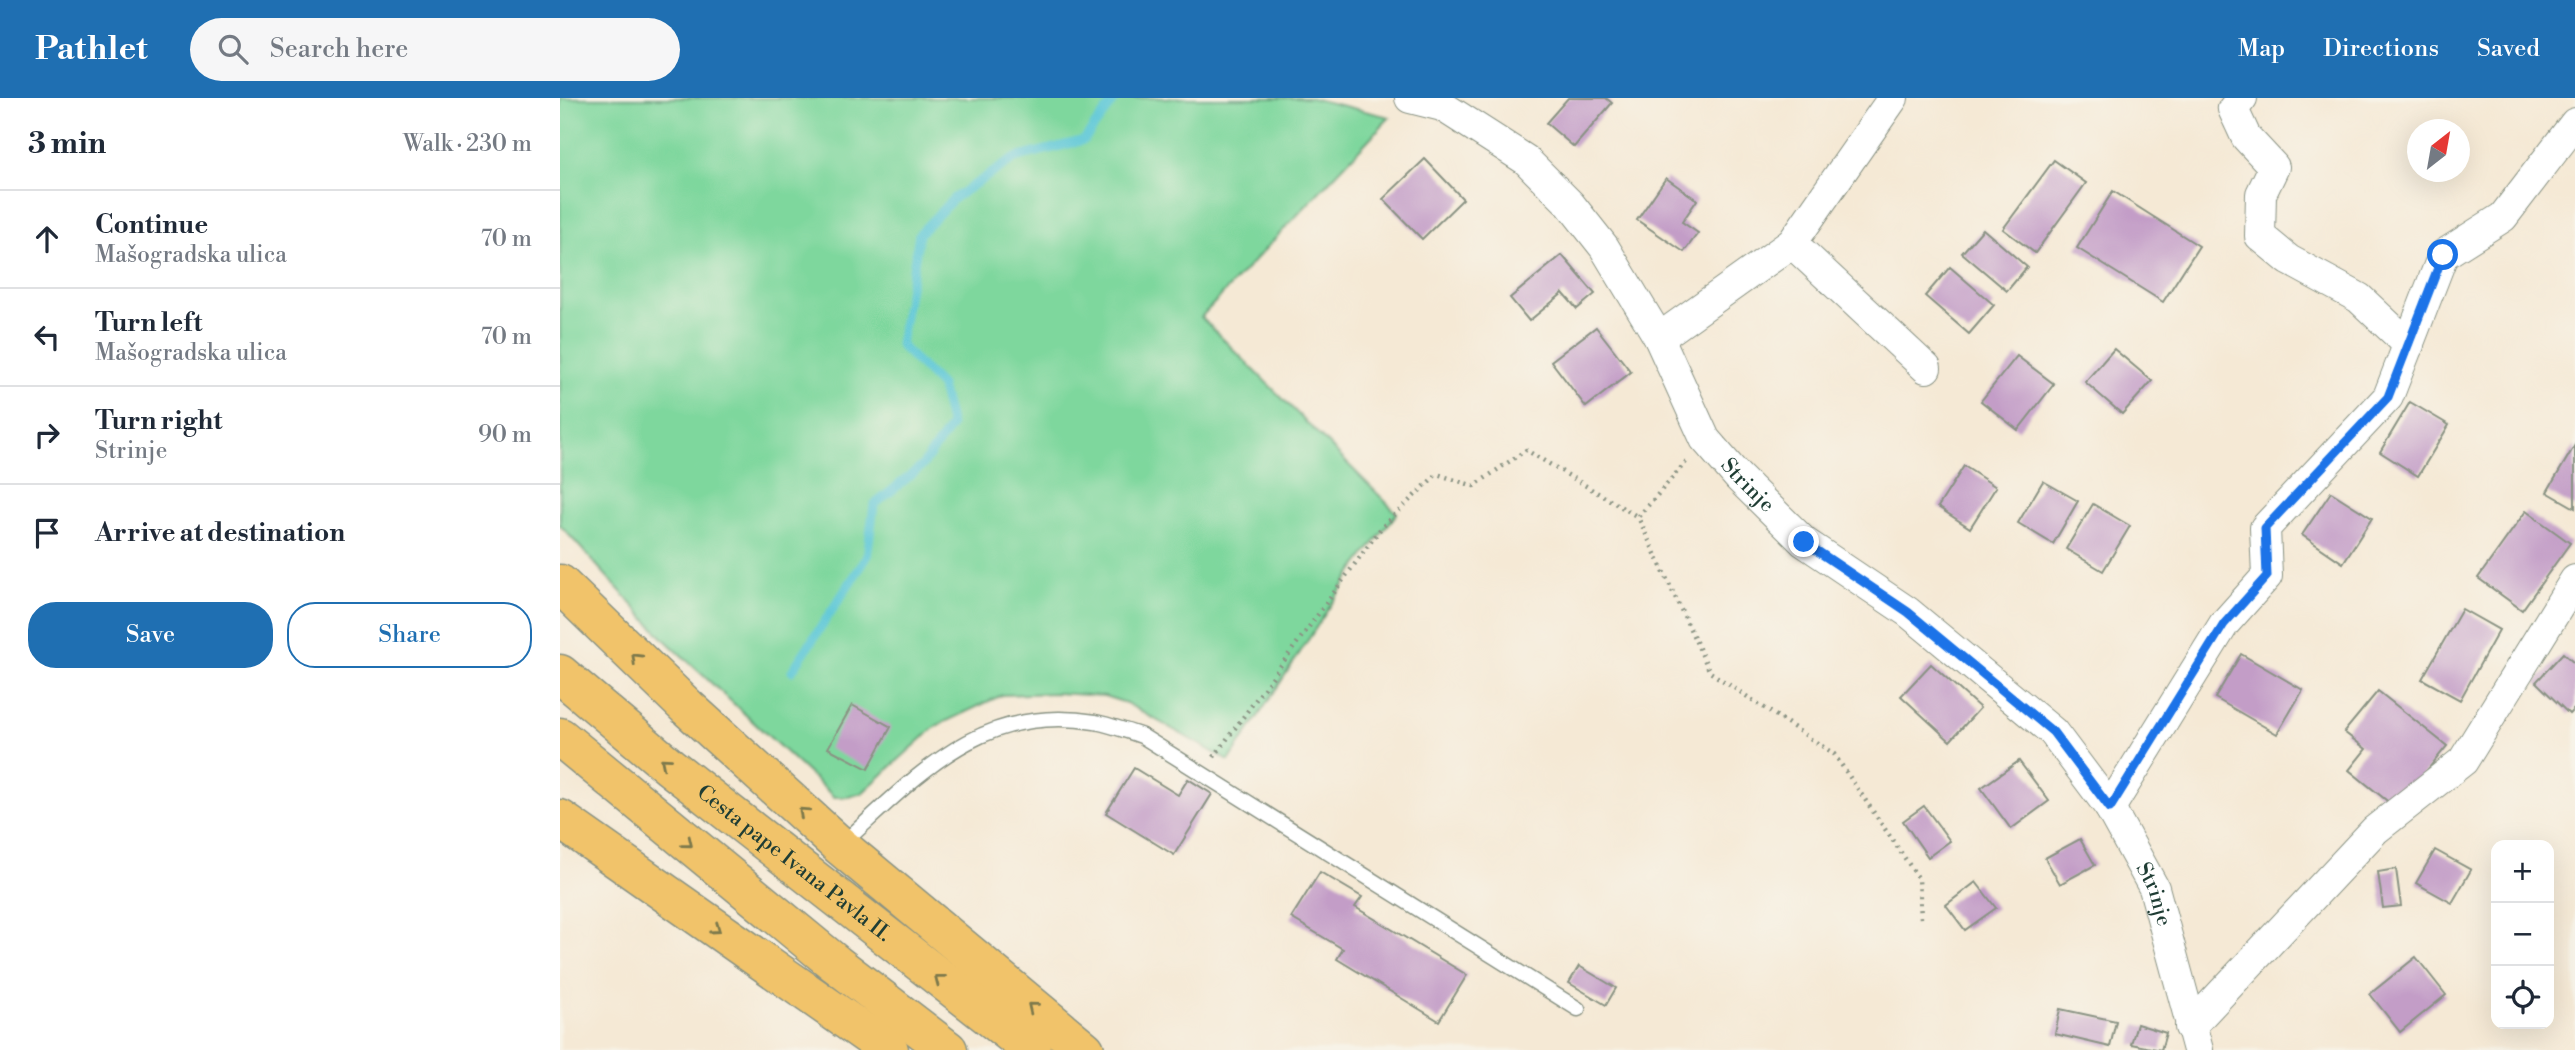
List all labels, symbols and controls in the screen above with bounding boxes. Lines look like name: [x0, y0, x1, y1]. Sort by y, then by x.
search box: [190, 18, 680, 81]
text: Pathlet: [35, 29, 148, 70]
icon: search: [214, 30, 252, 68]
text: Search here: [270, 33, 408, 65]
text: Map: [2238, 34, 2285, 64]
text: Directions: [2323, 34, 2439, 64]
text: Saved: [2477, 34, 2540, 64]
north arrow: [2407, 119, 2470, 182]
text: 3 min: [28, 125, 106, 163]
text: Walk · 230 m: [403, 130, 532, 158]
text: Continue: [95, 209, 208, 241]
icon: ahead: [28, 220, 66, 258]
text: 70 m: [481, 225, 532, 253]
route start: [2427, 239, 2458, 270]
text: Mašogradska ulica: [95, 241, 287, 269]
text: Turn left: [95, 307, 203, 339]
icon: left: [28, 318, 66, 356]
text: 70 m: [481, 323, 532, 351]
text: Mašogradska ulica: [95, 339, 287, 367]
text: Turn right: [95, 405, 223, 437]
icon: right: [28, 416, 66, 454]
text: 90 m: [478, 421, 532, 449]
text: Strinje: [95, 437, 167, 465]
street label: Strinje: [1715, 453, 1780, 518]
icon: arrive: [28, 514, 66, 552]
text: Arrive at destination: [95, 517, 345, 549]
route end: [1788, 526, 1819, 557]
button: Save: [28, 602, 273, 668]
button: Share: [287, 602, 532, 668]
one-way arrow: [631, 653, 644, 666]
one-way arrow: [660, 757, 672, 770]
street label: Cesta pape Ivana Pavla II.: [691, 780, 896, 948]
one-way arrow: [798, 808, 811, 820]
one-way arrow: [680, 835, 693, 847]
map controls: [2491, 840, 2554, 1029]
button: +: [2491, 840, 2554, 903]
street label: Strinje: [2130, 858, 2177, 929]
button: −: [2491, 903, 2554, 966]
one-way arrow: [708, 921, 721, 933]
button: locate: [2491, 966, 2554, 1029]
one-way arrow: [935, 974, 947, 987]
one-way arrow: [1028, 1003, 1041, 1015]

